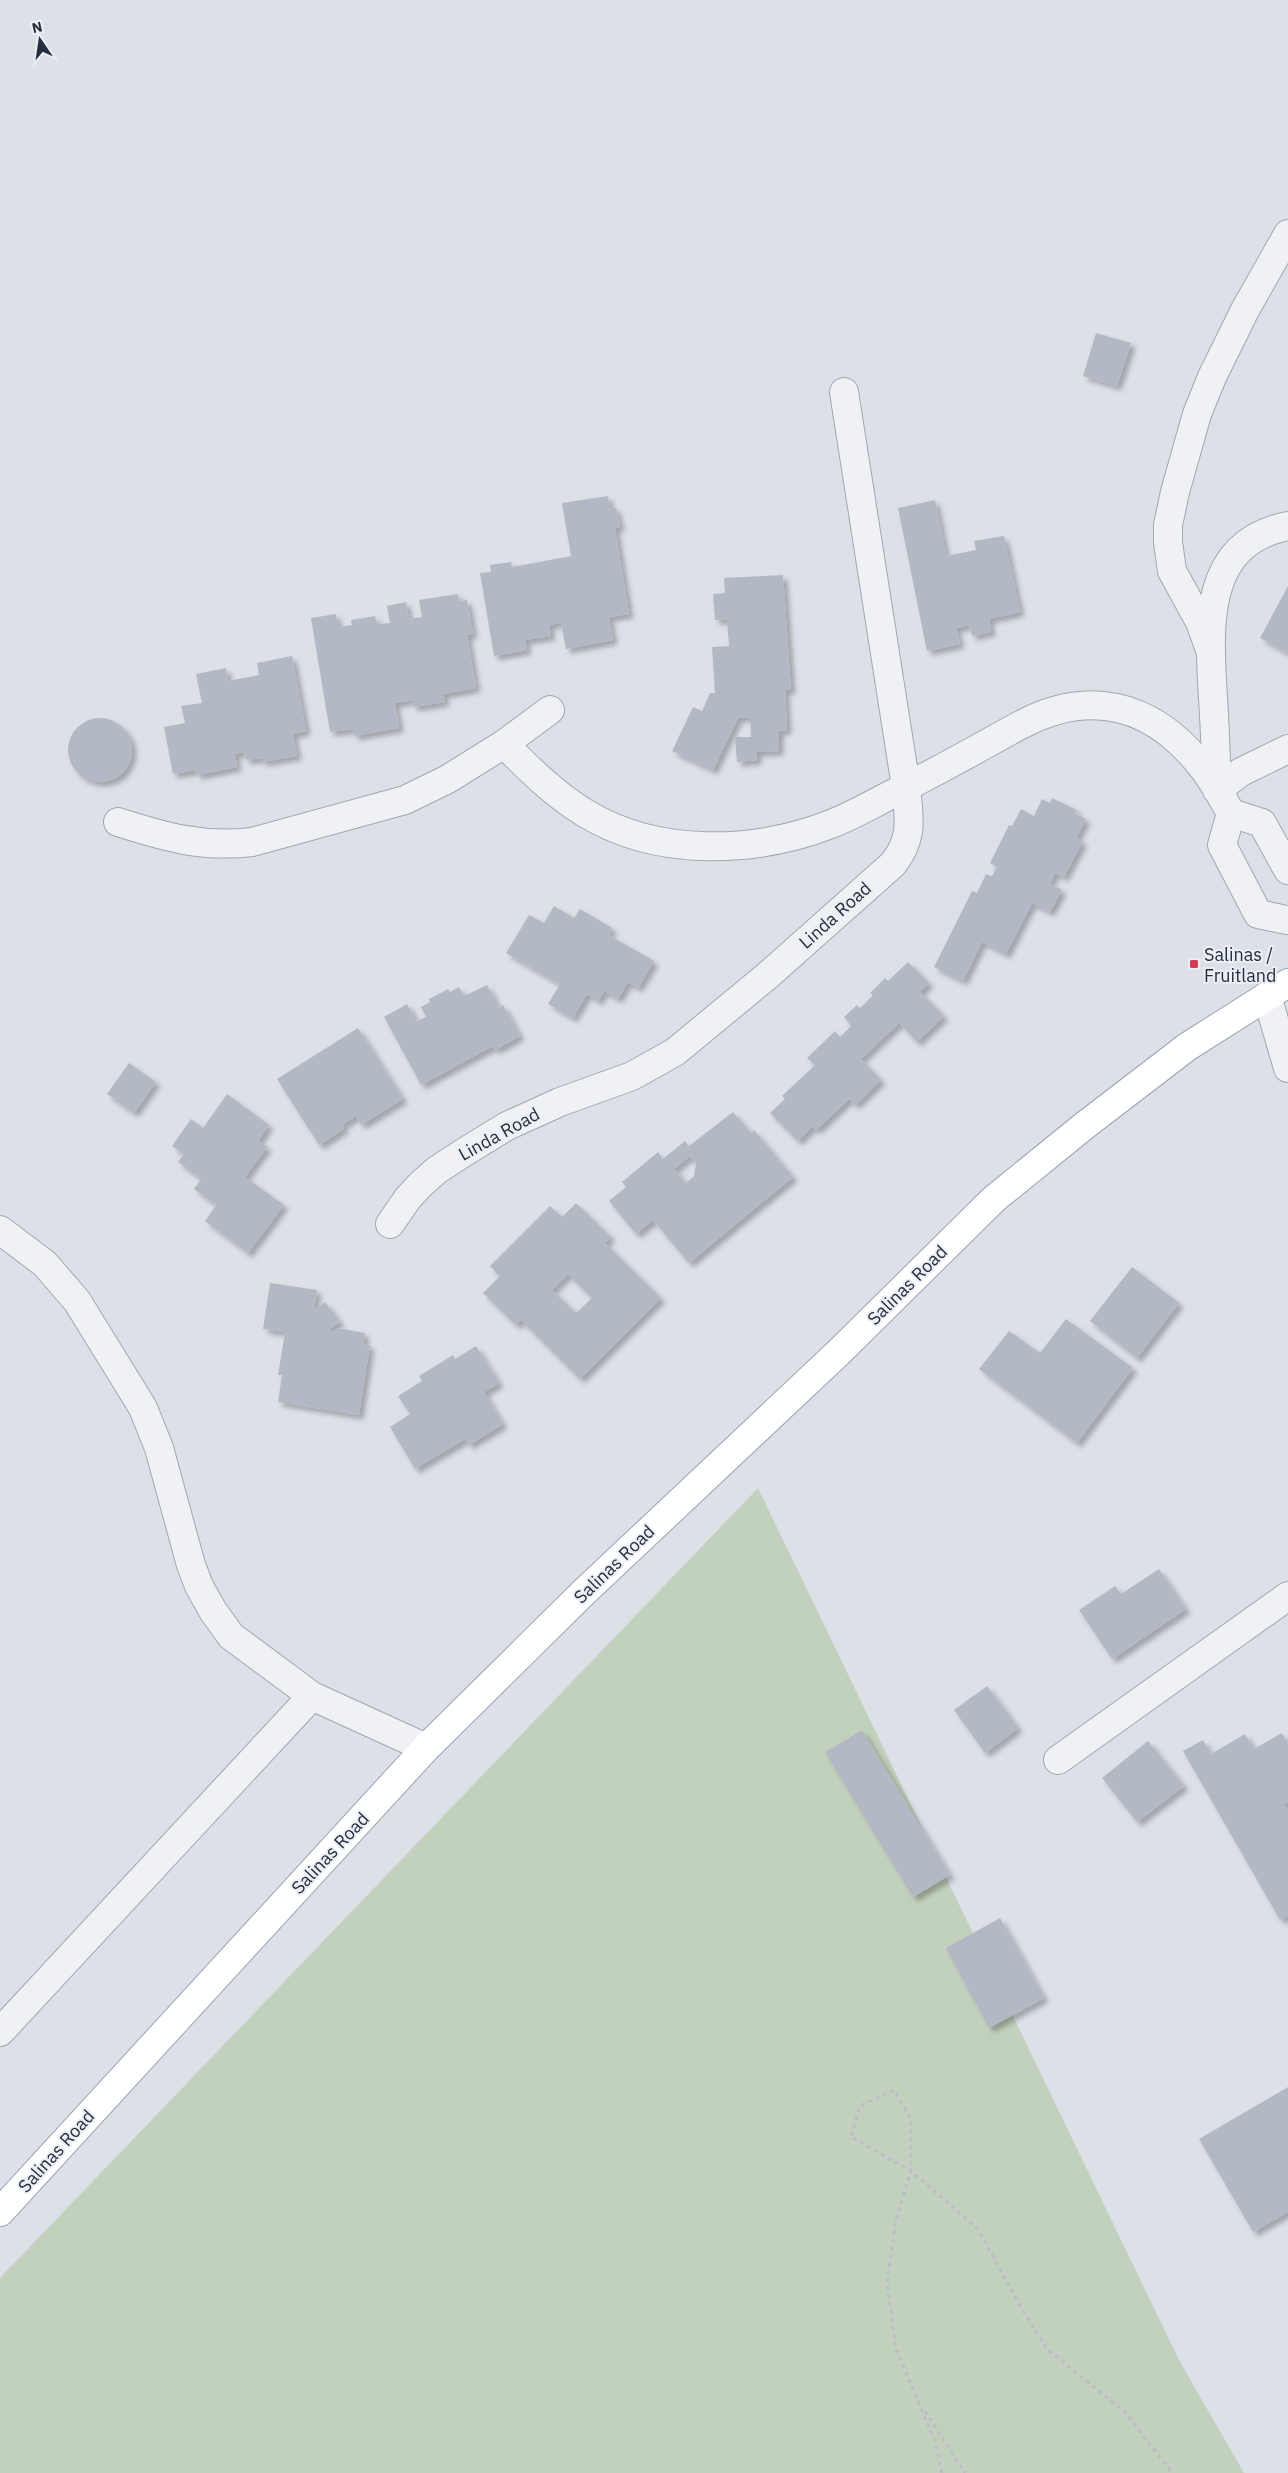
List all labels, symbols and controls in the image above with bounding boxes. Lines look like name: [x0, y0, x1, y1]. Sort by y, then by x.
north arrow: [15, 15, 65, 65]
text: N: [30, 17, 44, 37]
street label: Linda Road: [794, 877, 876, 953]
place label: Salinas / Fruitland: [1204, 943, 1277, 987]
marker: Salinas / Fruitland: [1188, 958, 1200, 970]
street label: Linda Road: [454, 1102, 544, 1166]
street label: Salinas Road: [862, 1240, 952, 1330]
street label: Salinas Road: [569, 1520, 659, 1608]
street label: Salinas Road: [286, 1807, 374, 1899]
street label: Salinas Road: [13, 2105, 99, 2197]

